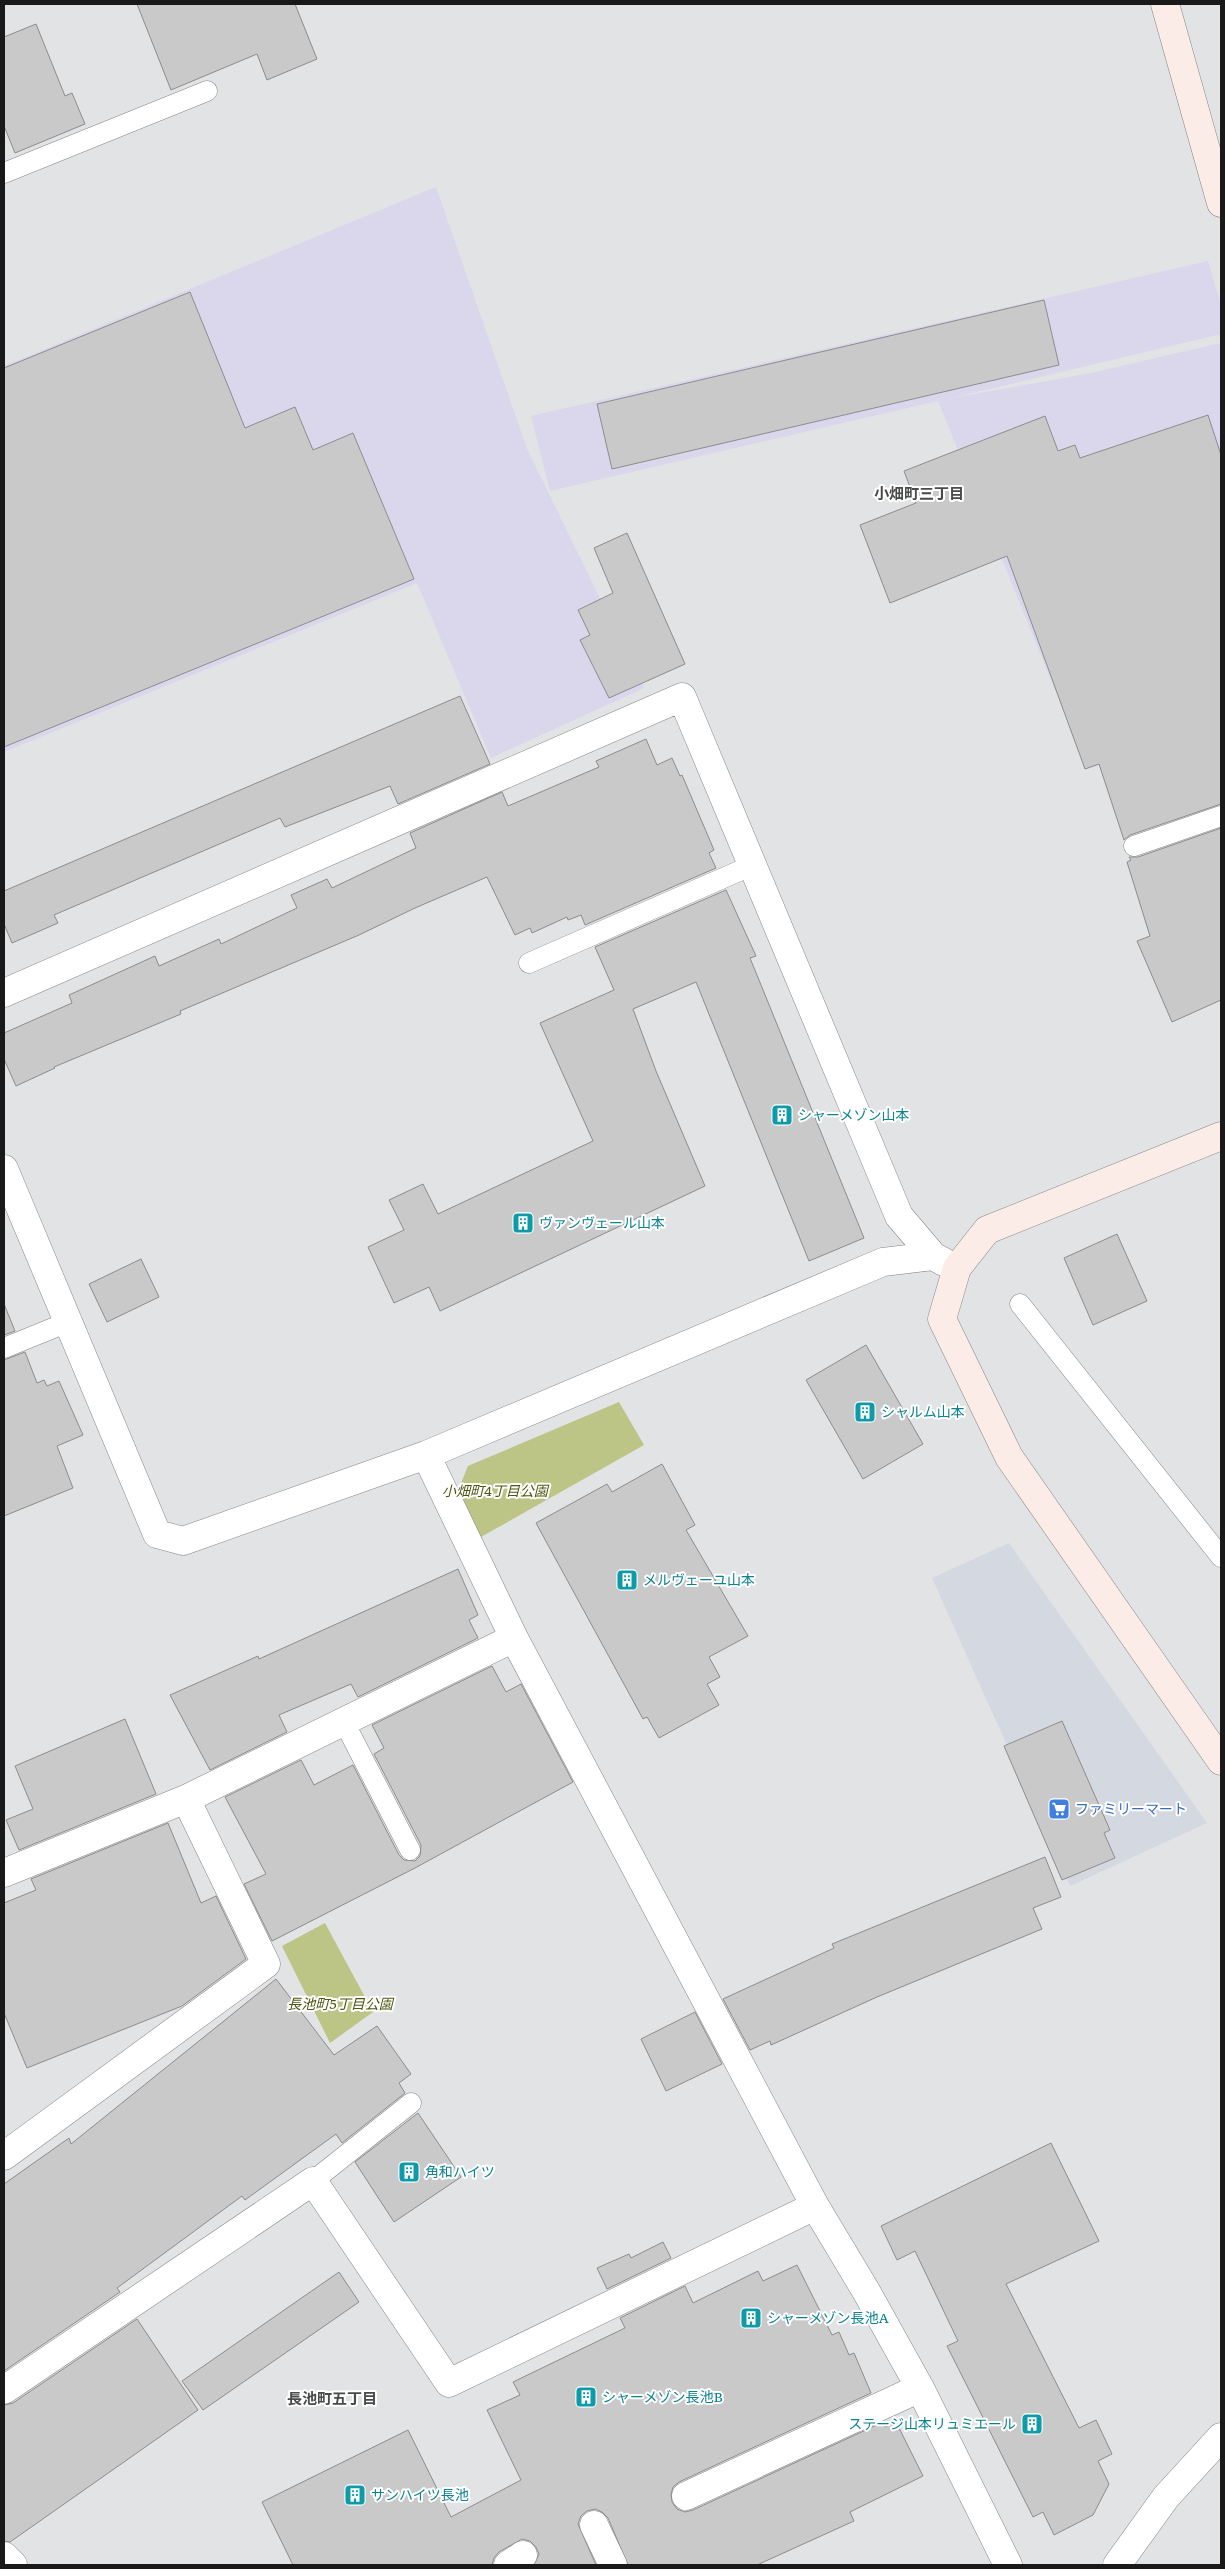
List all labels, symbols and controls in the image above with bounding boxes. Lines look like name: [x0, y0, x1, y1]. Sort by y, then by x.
district label: 小畑町三丁目: [874, 481, 964, 504]
building icon: シャーメゾン山本: [770, 1103, 794, 1127]
place label: シャーメゾン山本: [798, 1104, 909, 1124]
building icon: ヴァンヴェール山本: [511, 1211, 535, 1235]
place label: ヴァンヴェール山本: [539, 1212, 665, 1232]
building icon: シャルム山本: [853, 1400, 877, 1424]
place label: シャルム山本: [881, 1401, 965, 1421]
park label: 小畑町4丁目公園: [442, 1480, 550, 1500]
building icon: メルヴェーユ山本: [615, 1568, 639, 1592]
place label: メルヴェーユ山本: [643, 1569, 755, 1589]
supermarket icon: ファミリーマート: [1047, 1797, 1071, 1821]
place label: ファミリーマート: [1075, 1798, 1187, 1818]
park label: 長池町5丁目公園: [287, 1993, 395, 2013]
building icon: 角和ハイツ: [397, 2160, 421, 2184]
place label: 角和ハイツ: [425, 2161, 495, 2181]
building icon: シャーメゾン長池A: [739, 2306, 763, 2330]
place label: シャーメゾン長池A: [767, 2307, 889, 2327]
building icon: シャーメゾン長池B: [574, 2385, 598, 2409]
district label: 長池町五丁目: [287, 2386, 377, 2409]
place label: シャーメゾン長池B: [602, 2386, 723, 2406]
building icon: ステージ山本リュミエール: [1020, 2412, 1044, 2436]
place label: ステージ山本リュミエール: [848, 2413, 1016, 2433]
building icon: サンハイツ長池: [343, 2483, 367, 2507]
place label: サンハイツ長池: [371, 2484, 469, 2504]

